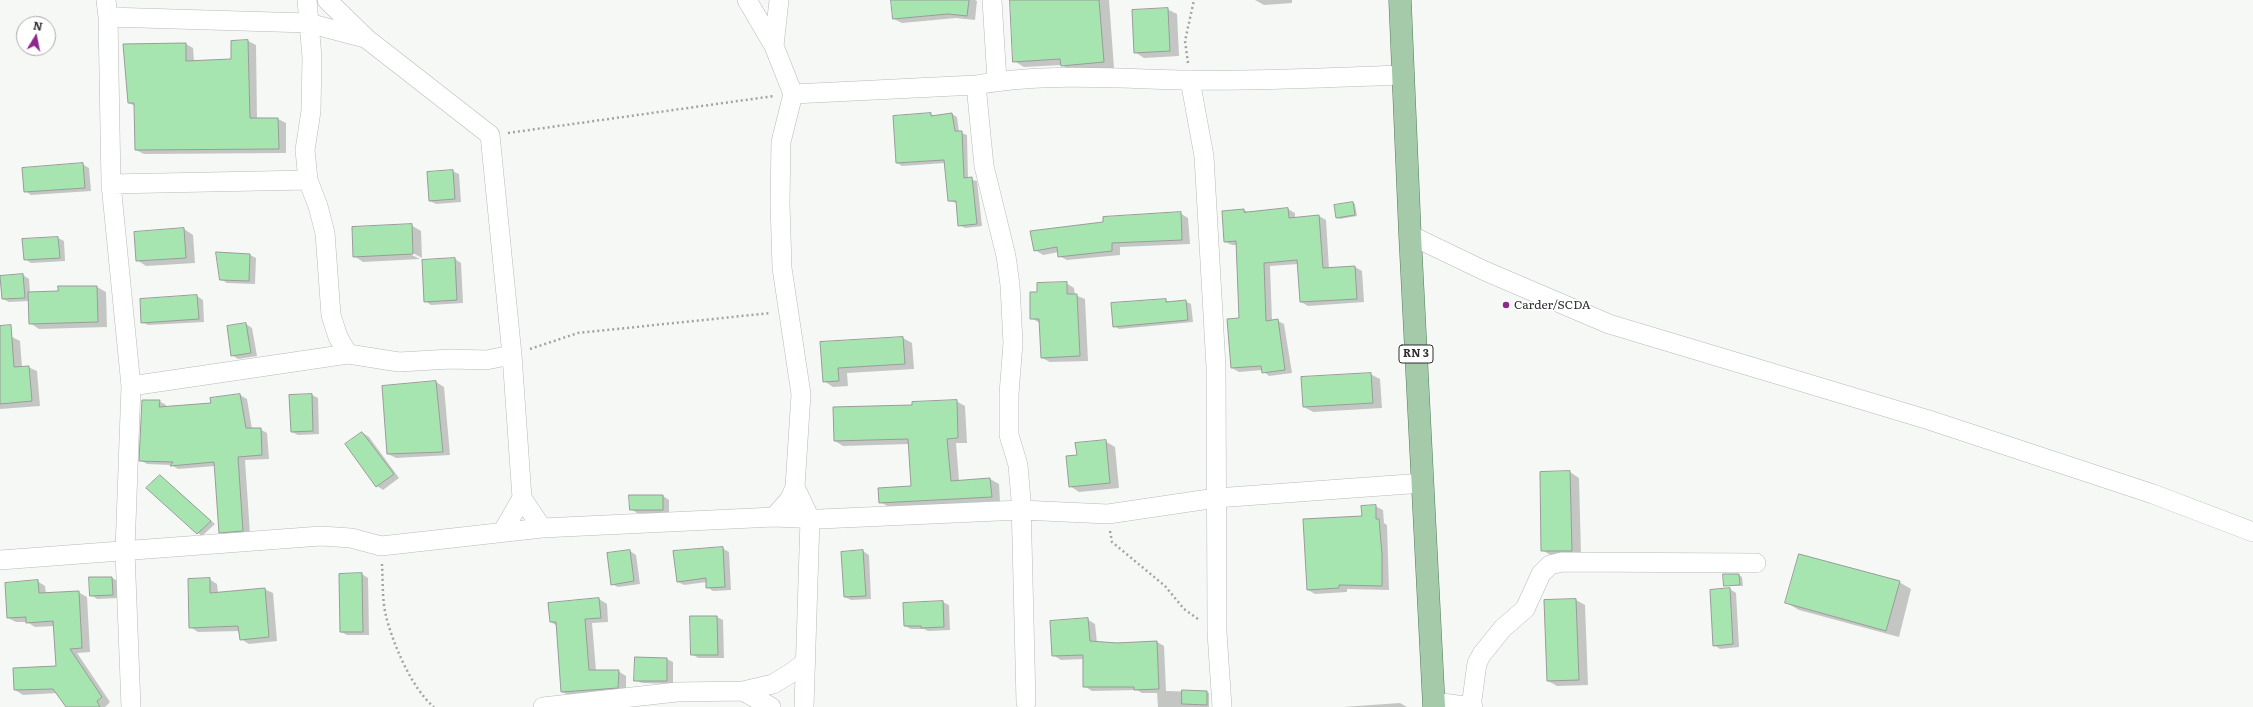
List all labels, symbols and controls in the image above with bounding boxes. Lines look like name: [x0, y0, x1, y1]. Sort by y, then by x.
north arrow: [16, 16, 56, 56]
text: N: [32, 16, 44, 34]
place label: Carder/SCDA: [1514, 298, 1591, 312]
marker: Carder/SCDA: [1501, 300, 1511, 310]
road number: RN 3: [1399, 345, 1433, 363]

